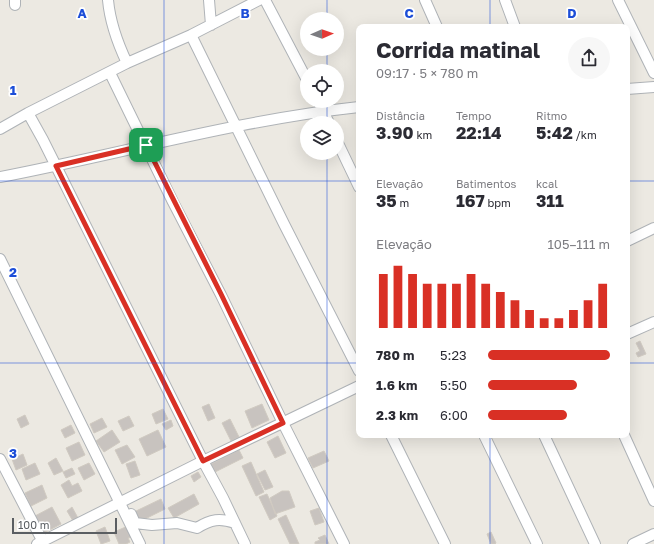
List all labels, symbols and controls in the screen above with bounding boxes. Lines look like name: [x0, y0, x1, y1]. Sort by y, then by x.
text: A: [77, 5, 87, 21]
text: B: [240, 5, 250, 21]
text: C: [404, 5, 414, 21]
text: D: [567, 5, 577, 21]
north arrow: [300, 12, 344, 56]
map controls: [300, 12, 344, 160]
text: Corrida matinal: [376, 36, 540, 63]
button: share: [568, 37, 610, 79]
button: locate: [300, 64, 344, 108]
text: 09:17 · 5 × 780 m: [376, 65, 478, 81]
text: 1: [10, 82, 17, 98]
text: Distância: [376, 109, 425, 122]
text: Tempo: [456, 109, 491, 122]
text: Ritmo: [536, 109, 567, 122]
button: layers: [300, 116, 344, 160]
text: 3.90: [376, 122, 414, 143]
text: 22:14: [456, 122, 502, 143]
text: 5:42: [536, 122, 573, 143]
pin: [129, 128, 163, 162]
text: km: [414, 128, 432, 141]
text: /km: [573, 128, 597, 141]
icon: arrive: [135, 134, 157, 156]
text: Elevação: [376, 177, 423, 190]
text: Batimentos: [456, 177, 516, 190]
text: kcal: [536, 177, 558, 190]
text: 35: [376, 190, 397, 211]
text: 167: [456, 190, 485, 211]
text: 311: [536, 190, 564, 211]
text: m: [397, 196, 409, 209]
text: bpm: [485, 196, 511, 209]
text: Elevação: [376, 236, 432, 252]
text: 105–111 m: [548, 236, 610, 252]
text: 2: [9, 264, 17, 280]
text: 780 m: [376, 347, 414, 363]
text: 5:23: [440, 347, 467, 363]
text: 1.6 km: [376, 377, 417, 393]
text: 5:50: [440, 377, 467, 393]
text: 2.3 km: [376, 407, 418, 423]
text: 6:00: [440, 407, 468, 423]
text: 3: [9, 445, 17, 461]
scale bar: [12, 516, 117, 535]
text: 100 m: [18, 518, 49, 531]

